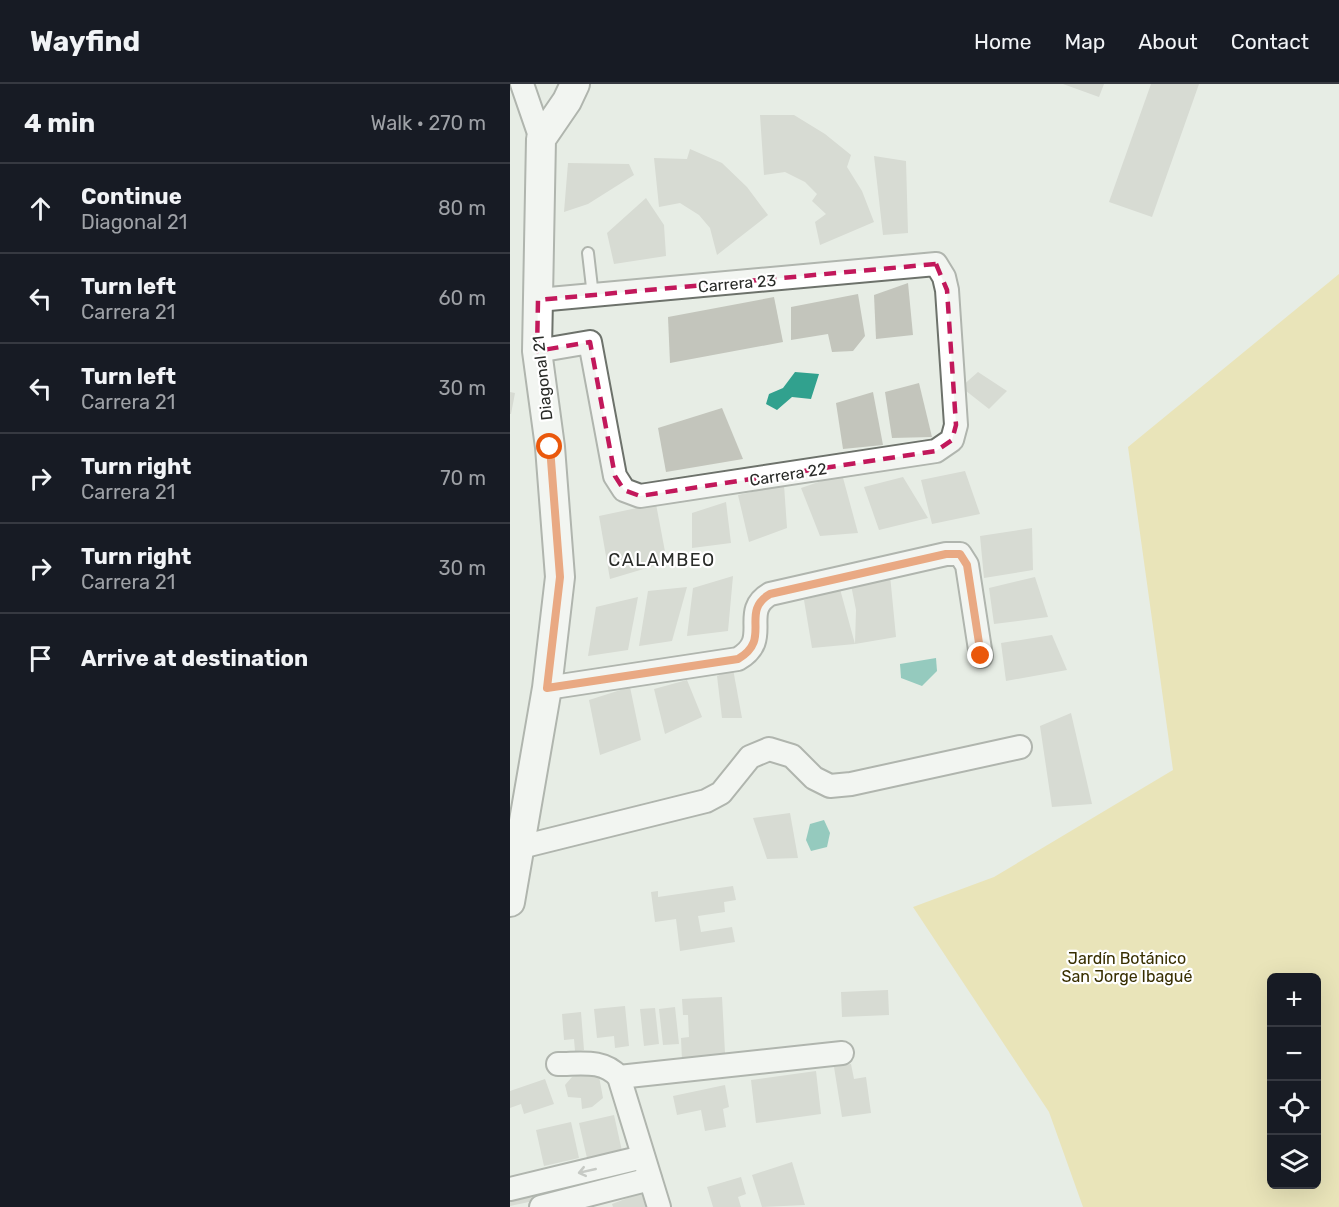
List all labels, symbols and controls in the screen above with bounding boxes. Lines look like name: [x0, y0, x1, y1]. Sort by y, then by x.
text: Wayfind: [30, 25, 140, 58]
text: Home: [974, 29, 1031, 54]
text: Map: [1064, 29, 1105, 54]
text: About: [1138, 29, 1198, 54]
text: Contact: [1231, 29, 1309, 54]
text: 4 min: [24, 108, 95, 139]
text: Walk · 270 m: [371, 111, 486, 135]
text: Continue: [81, 183, 182, 210]
icon: ahead: [24, 192, 57, 225]
text: 80 m: [438, 196, 486, 220]
text: Diagonal 21: [81, 210, 187, 234]
street label: Carrera 23: [697, 271, 777, 296]
text: Turn left: [81, 273, 176, 300]
icon: left: [24, 282, 57, 315]
text: 60 m: [439, 286, 486, 310]
text: Carrera 21: [81, 300, 175, 324]
street label: Diagonal 21: [529, 335, 556, 421]
text: Turn left: [81, 363, 176, 390]
icon: left: [24, 372, 57, 405]
text: 30 m: [439, 376, 486, 400]
text: Carrera 21: [81, 390, 175, 414]
route start: [536, 433, 562, 459]
text: Turn right: [81, 453, 191, 480]
street label: Carrera 22: [748, 459, 828, 490]
icon: right: [24, 462, 57, 495]
text: 70 m: [440, 466, 486, 490]
text: Carrera 21: [81, 480, 175, 504]
text: Turn right: [81, 543, 191, 570]
district label: CALAMBEO: [608, 549, 716, 571]
icon: right: [24, 552, 57, 585]
text: 30 m: [439, 556, 486, 580]
text: Carrera 21: [81, 570, 175, 594]
icon: arrive: [24, 642, 57, 675]
route end: [967, 642, 993, 668]
text: Arrive at destination: [81, 645, 308, 672]
park label: Jardín Botánico San Jorge Ibagué: [1062, 949, 1193, 986]
map controls: [1267, 973, 1321, 1189]
button: +: [1267, 973, 1321, 1027]
button: −: [1267, 1027, 1321, 1081]
button: locate: [1267, 1081, 1321, 1135]
button: layers: [1267, 1135, 1321, 1189]
one-way arrow: [577, 1165, 596, 1177]

